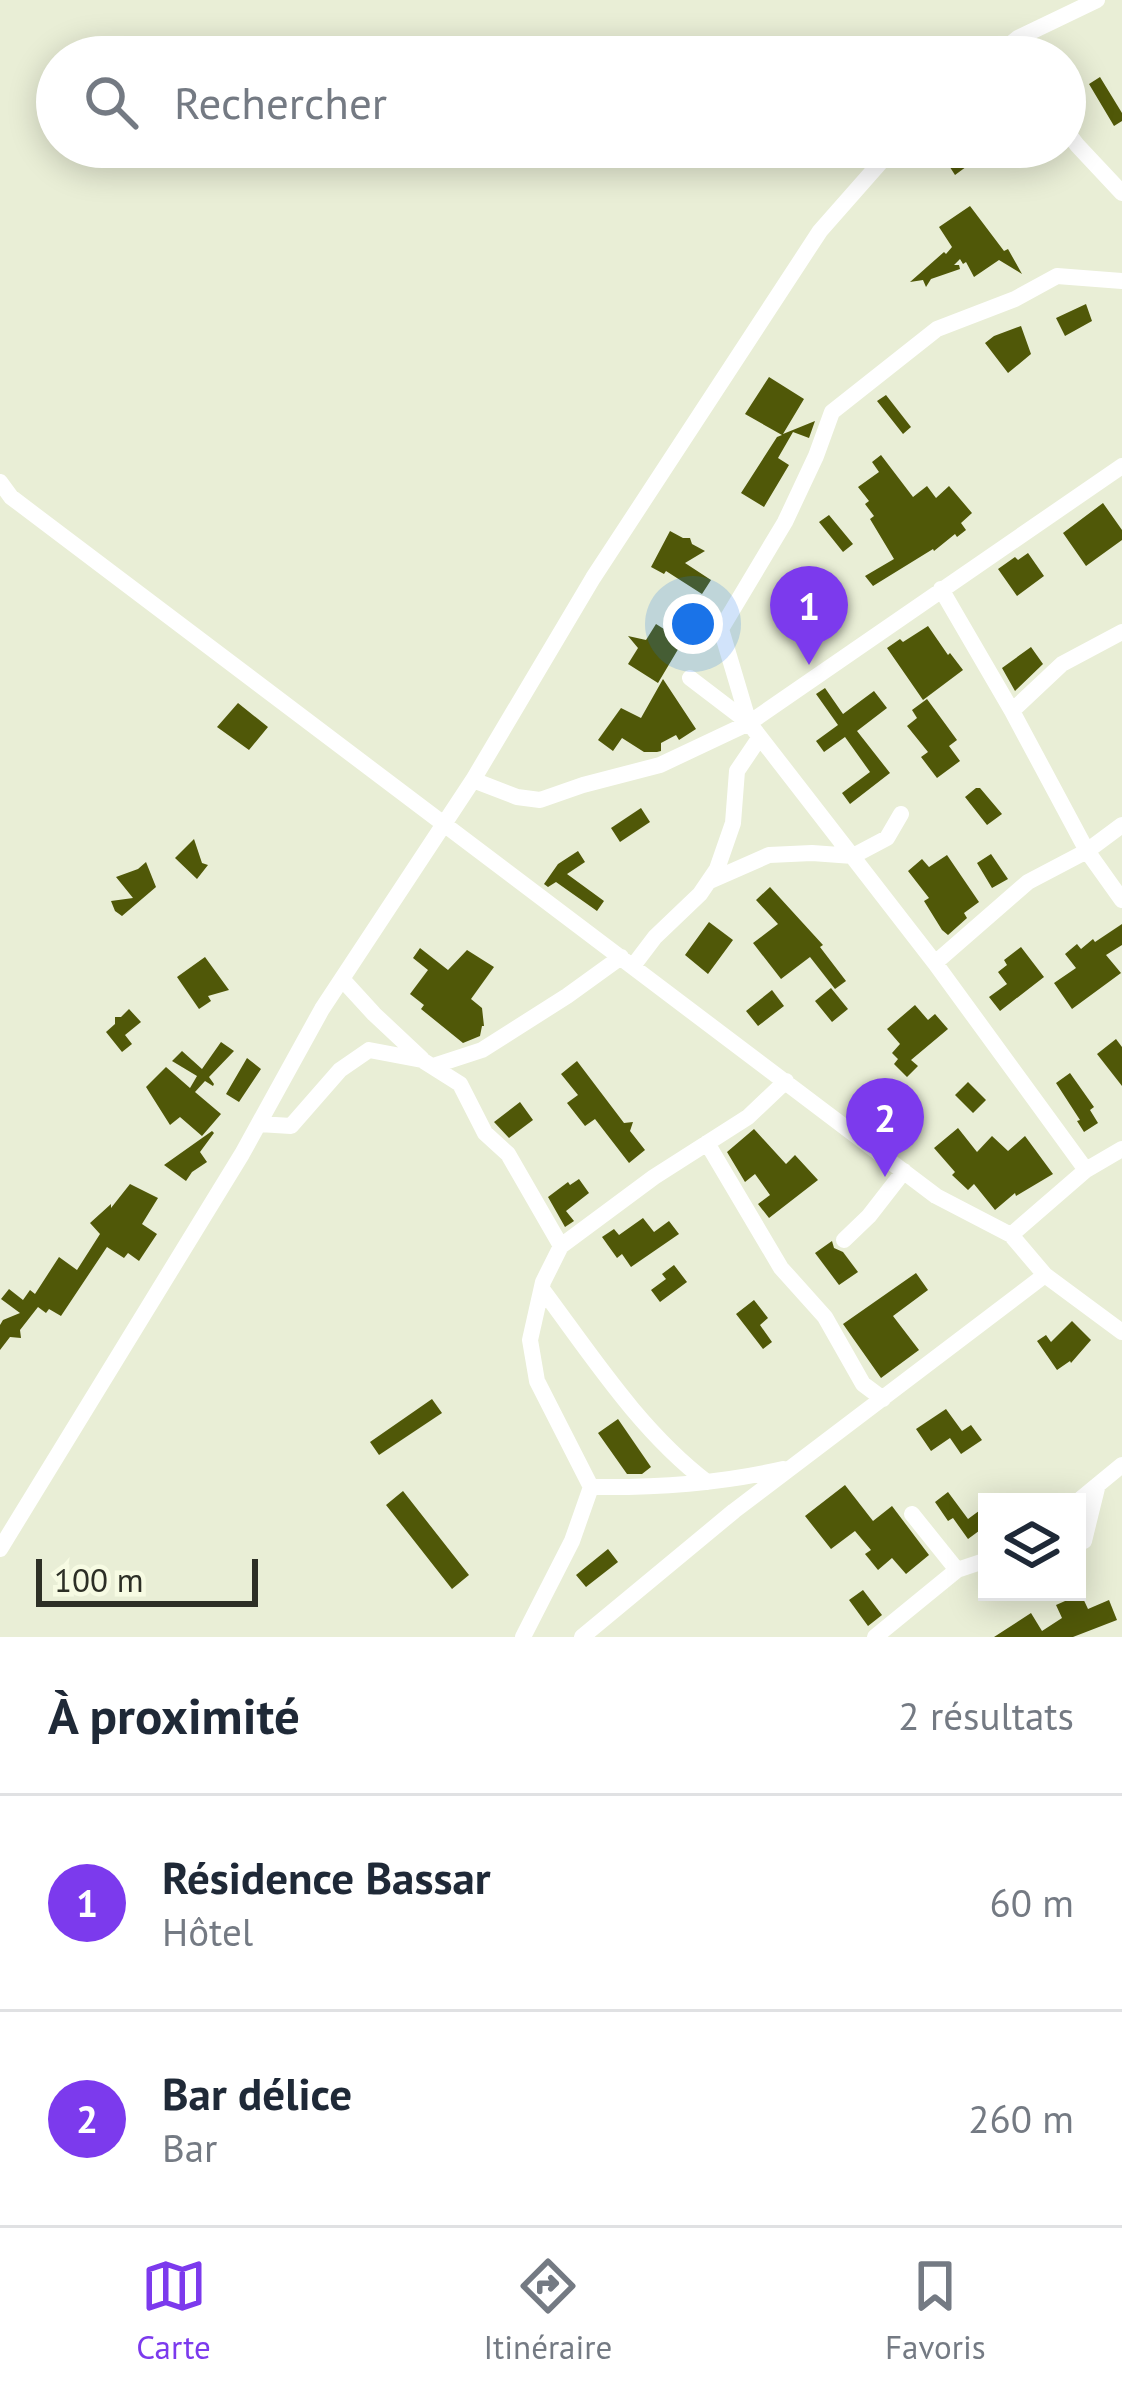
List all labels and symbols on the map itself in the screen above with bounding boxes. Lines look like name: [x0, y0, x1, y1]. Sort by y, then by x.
pin: 1: [770, 566, 848, 665]
your location: [663, 594, 723, 654]
pin: 2: [846, 1078, 924, 1177]
scale bar: [36, 1553, 258, 1606]

